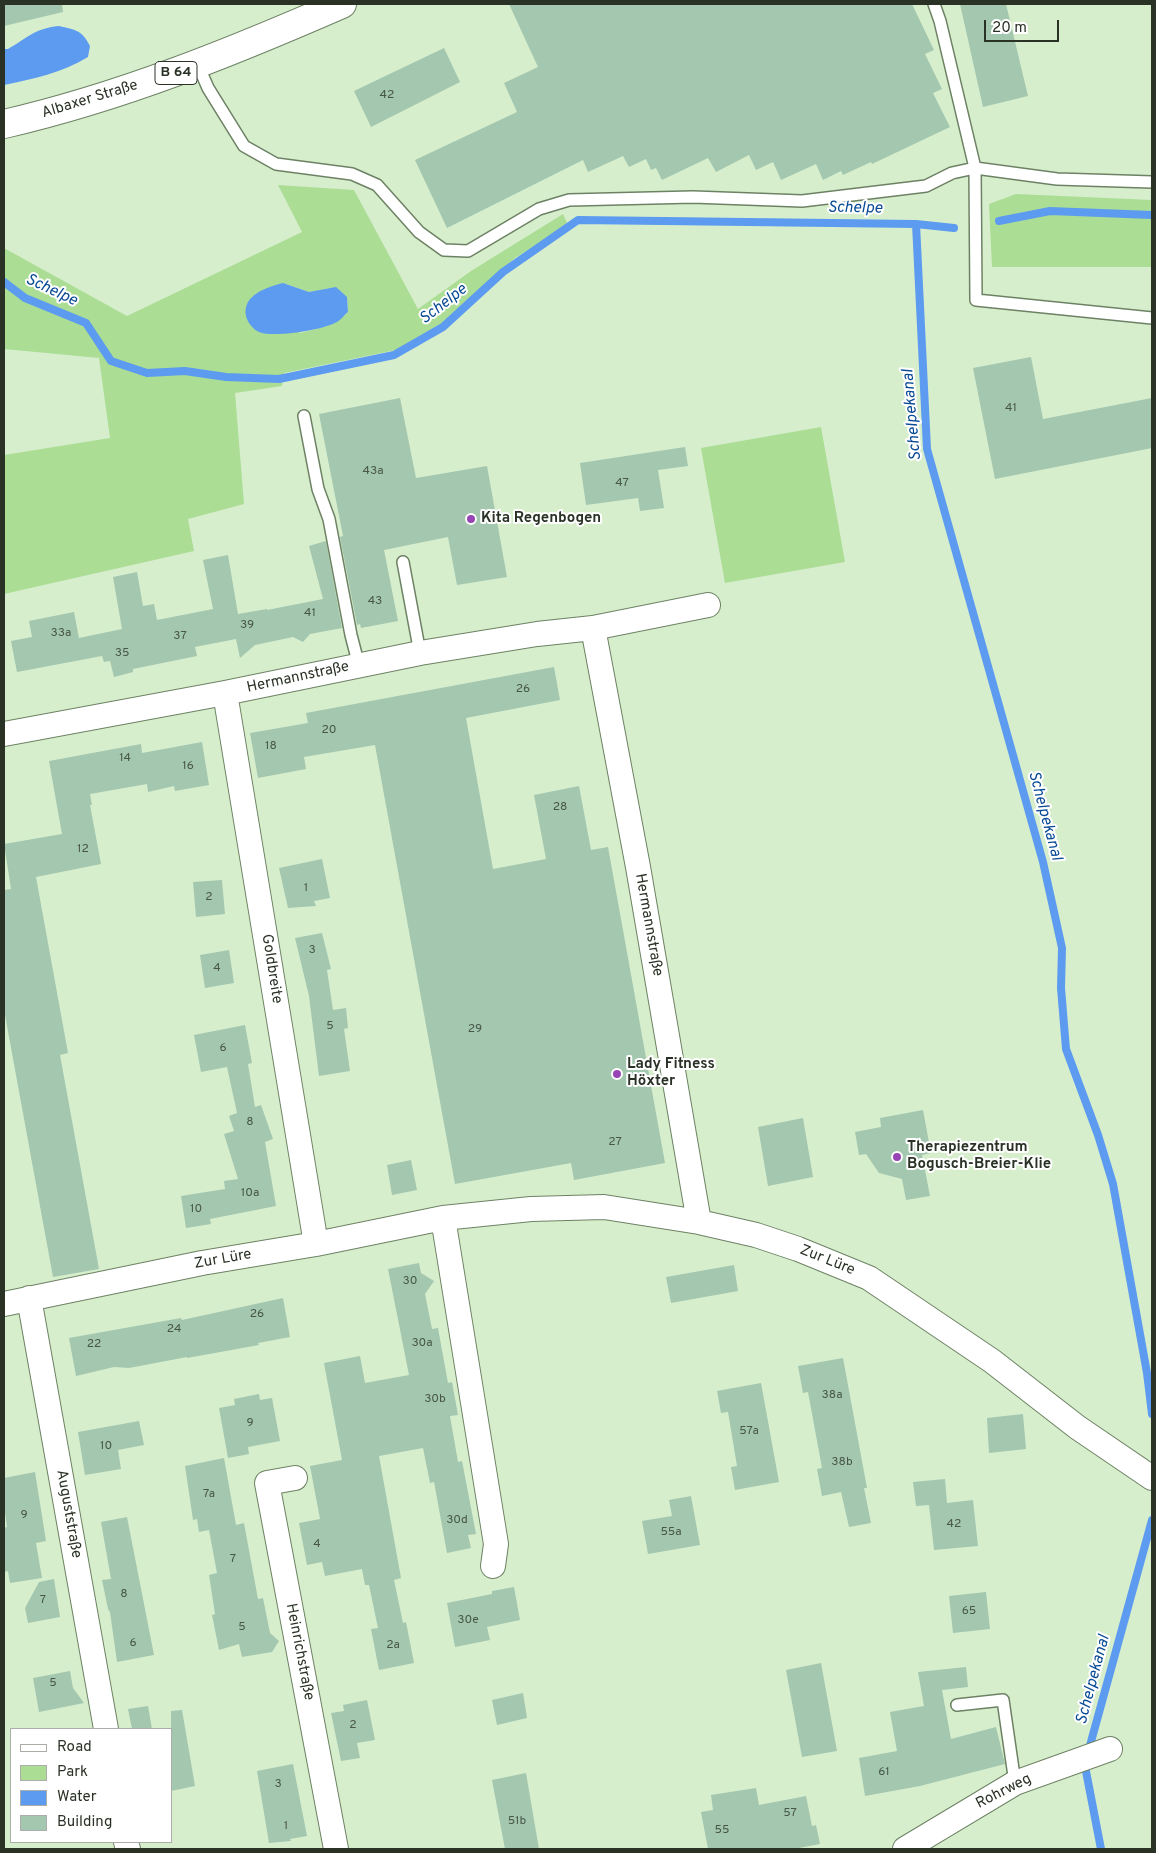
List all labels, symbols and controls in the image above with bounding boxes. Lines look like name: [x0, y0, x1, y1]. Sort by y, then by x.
scale bar: [986, 10, 1061, 42]
text: 20 m: [992, 19, 1027, 38]
road number: B 64: [155, 62, 197, 84]
street label: Albaxer Straße: [40, 77, 140, 123]
house number: 42: [380, 89, 394, 103]
water label: Schelpe: [827, 199, 883, 219]
water label: Schelpe: [22, 271, 80, 311]
water label: Schelpe: [417, 281, 471, 329]
water label: Schelpekanal: [899, 368, 927, 462]
house number: 41: [1005, 402, 1017, 416]
house number: 43a: [362, 465, 384, 479]
house number: 47: [615, 477, 629, 491]
place label: Kita Regenbogen: [481, 510, 601, 528]
marker: Kita Regenbogen: [465, 513, 477, 525]
house number: 43: [368, 595, 382, 609]
house number: 41: [304, 607, 316, 621]
house number: 39: [240, 619, 254, 633]
house number: 33a: [51, 627, 71, 641]
house number: 37: [173, 630, 187, 644]
house number: 35: [115, 647, 129, 661]
street label: Hermannstraße: [245, 658, 351, 698]
house number: 26: [516, 683, 530, 697]
house number: 20: [321, 724, 337, 738]
house number: 18: [265, 740, 277, 754]
house number: 14: [119, 752, 131, 766]
house number: 16: [182, 760, 194, 774]
water label: Schelpekanal: [1023, 769, 1065, 863]
house number: 28: [553, 801, 567, 815]
house number: 12: [77, 843, 89, 857]
street label: Hermannstraße: [630, 872, 666, 978]
house number: 1: [304, 882, 308, 896]
house number: 2: [205, 891, 213, 905]
street label: Goldbreite: [257, 933, 285, 1005]
house number: 3: [308, 944, 316, 958]
house number: 4: [213, 962, 221, 976]
house number: 5: [326, 1020, 334, 1034]
house number: 29: [468, 1023, 482, 1037]
house number: 6: [219, 1042, 227, 1056]
place label: Lady Fitness Höxter: [627, 1056, 715, 1091]
marker: Lady Fitness Höxter: [611, 1068, 623, 1080]
house number: 8: [246, 1116, 254, 1130]
house number: 27: [608, 1136, 622, 1150]
place label: Therapiezentrum Bogusch-Breier-Klie: [907, 1139, 1051, 1174]
marker: Therapiezentrum Bogusch-Breier-Klie: [891, 1151, 903, 1163]
house number: 10a: [241, 1187, 259, 1201]
house number: 10: [190, 1203, 202, 1217]
street label: Zur Lüre: [797, 1242, 857, 1280]
street label: Zur Lüre: [193, 1246, 253, 1274]
house number: 30: [403, 1275, 417, 1289]
house number: 26: [250, 1308, 264, 1322]
house number: 24: [167, 1323, 181, 1337]
house number: 30a: [411, 1337, 433, 1351]
house number: 22: [87, 1338, 101, 1352]
house number: 38a: [822, 1389, 842, 1403]
house number: 30b: [424, 1393, 446, 1407]
house number: 9: [246, 1417, 254, 1431]
house number: 57a: [739, 1425, 759, 1439]
house number: 10: [100, 1440, 112, 1454]
house number: 38b: [831, 1456, 853, 1470]
street label: Auguststraße: [51, 1468, 85, 1560]
house number: 7a: [203, 1488, 215, 1502]
house number: 9: [20, 1509, 28, 1523]
house number: 30d: [446, 1514, 468, 1528]
house number: 42: [947, 1518, 961, 1532]
house number: 55a: [660, 1526, 682, 1540]
house number: 4: [313, 1538, 321, 1552]
house number: 7: [230, 1553, 236, 1567]
house number: 8: [120, 1588, 128, 1602]
house number: 7: [40, 1594, 46, 1608]
street label: Heinrichstraße: [281, 1602, 317, 1702]
house number: 65: [962, 1605, 976, 1619]
house number: 30e: [457, 1614, 479, 1628]
house number: 5: [238, 1621, 246, 1635]
water label: Schelpekanal: [1073, 1633, 1115, 1727]
house number: 6: [129, 1637, 137, 1651]
house number: 2a: [386, 1639, 400, 1653]
house number: 5: [49, 1677, 57, 1691]
house number: 2: [349, 1719, 357, 1733]
legend: [10, 1728, 172, 1843]
text: Road: [57, 1738, 92, 1757]
text: Park: [57, 1763, 88, 1782]
house number: 61: [878, 1766, 890, 1780]
street label: Rohrweg: [973, 1770, 1035, 1814]
house number: 3: [274, 1778, 282, 1792]
text: Water: [57, 1788, 96, 1807]
house number: 57: [783, 1807, 797, 1821]
text: Building: [57, 1813, 112, 1832]
house number: 51b: [508, 1815, 526, 1829]
house number: 1: [284, 1820, 288, 1834]
house number: 55: [715, 1824, 729, 1838]

